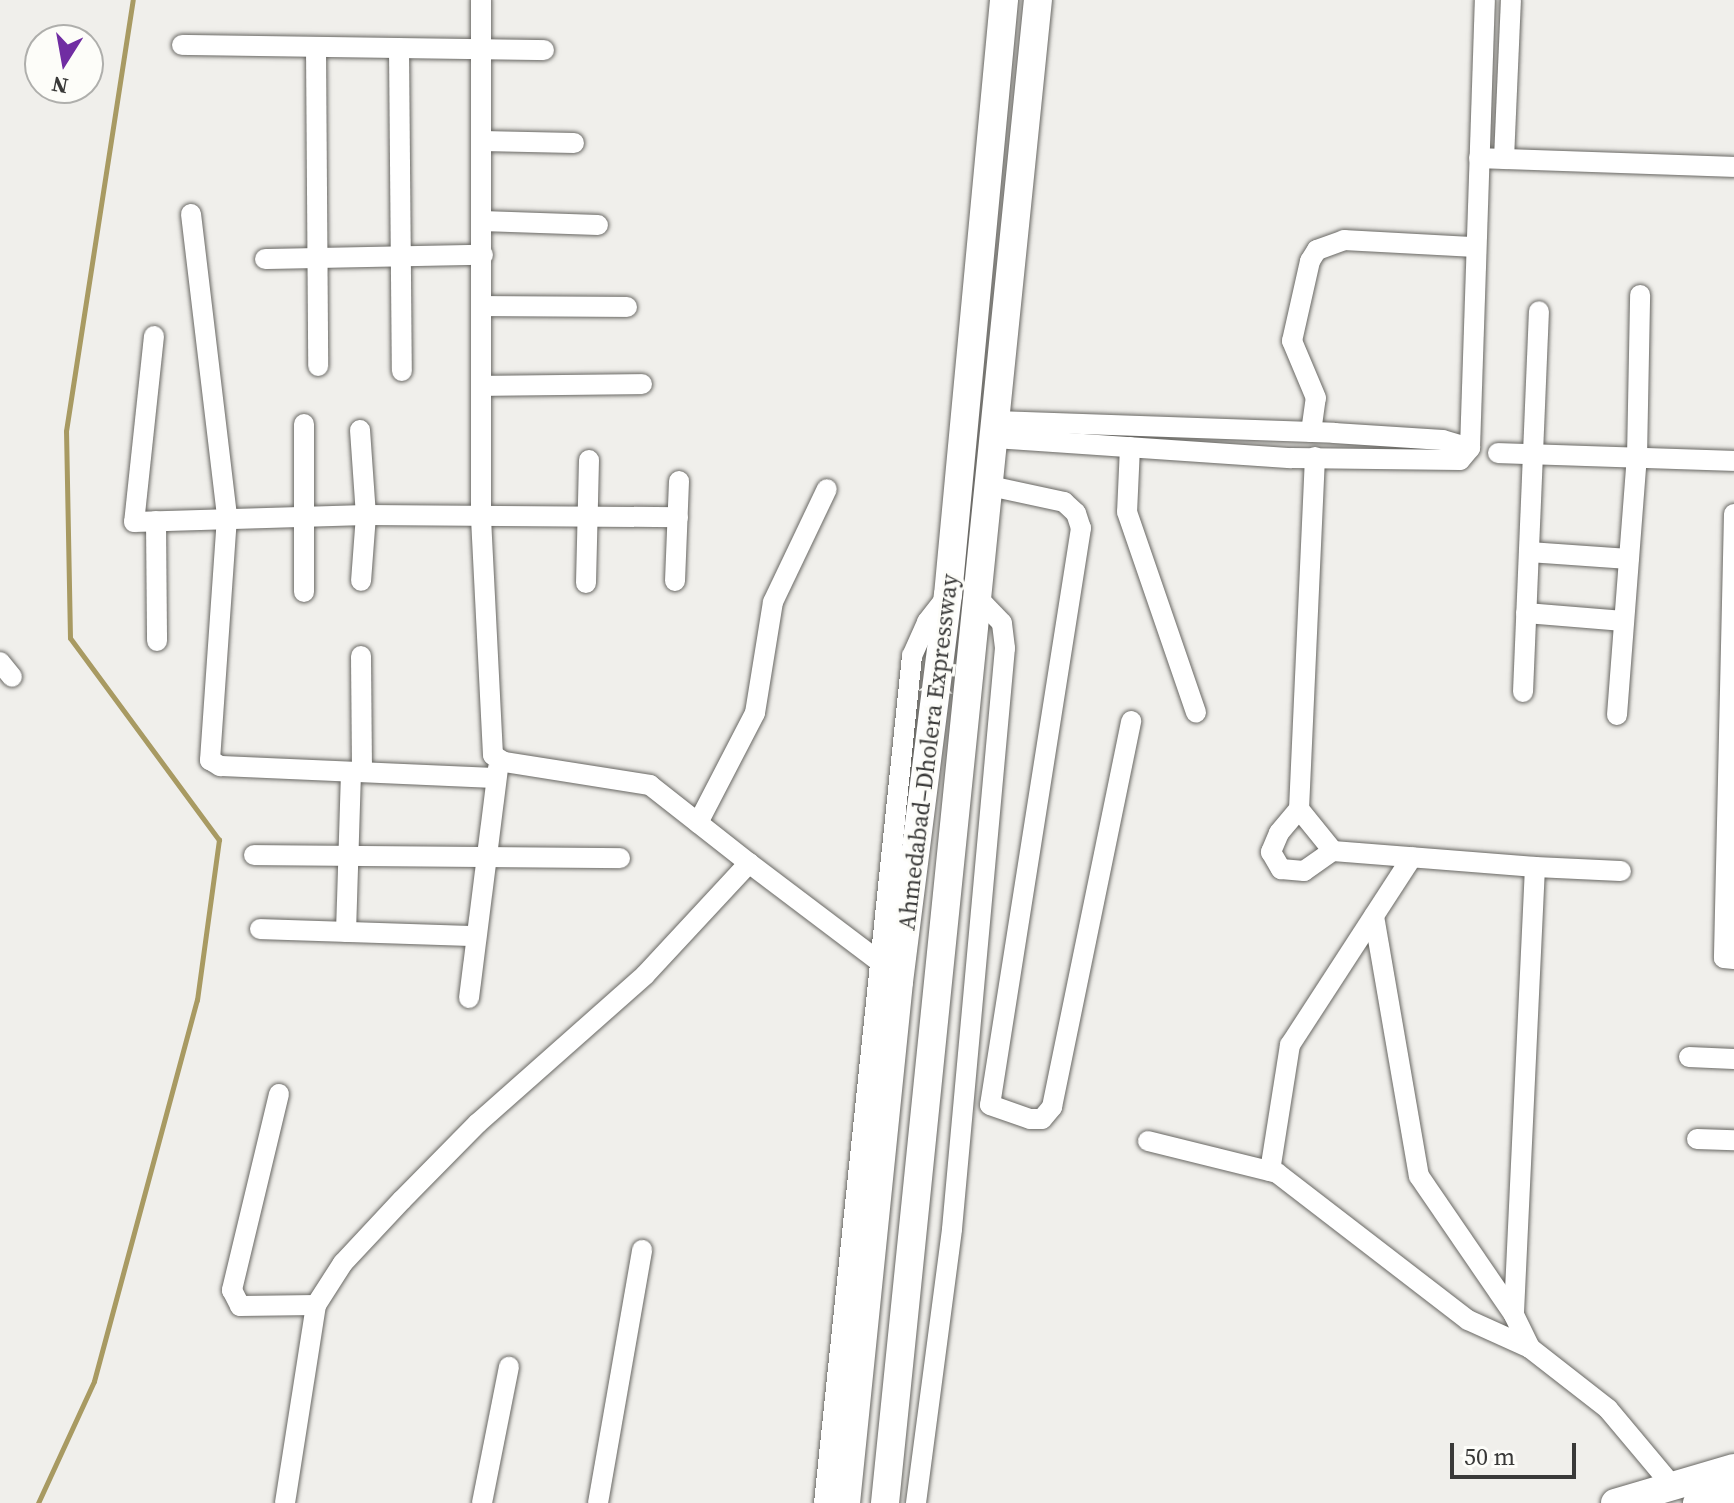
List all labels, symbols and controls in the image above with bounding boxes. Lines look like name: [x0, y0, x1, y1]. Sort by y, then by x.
north arrow: [24, 24, 104, 104]
text: N: [49, 69, 71, 102]
street label: Ahmedabad–Dholera Expressway: [892, 572, 964, 932]
scale bar: [1454, 1427, 1580, 1477]
text: 50 m: [1464, 1440, 1515, 1473]

